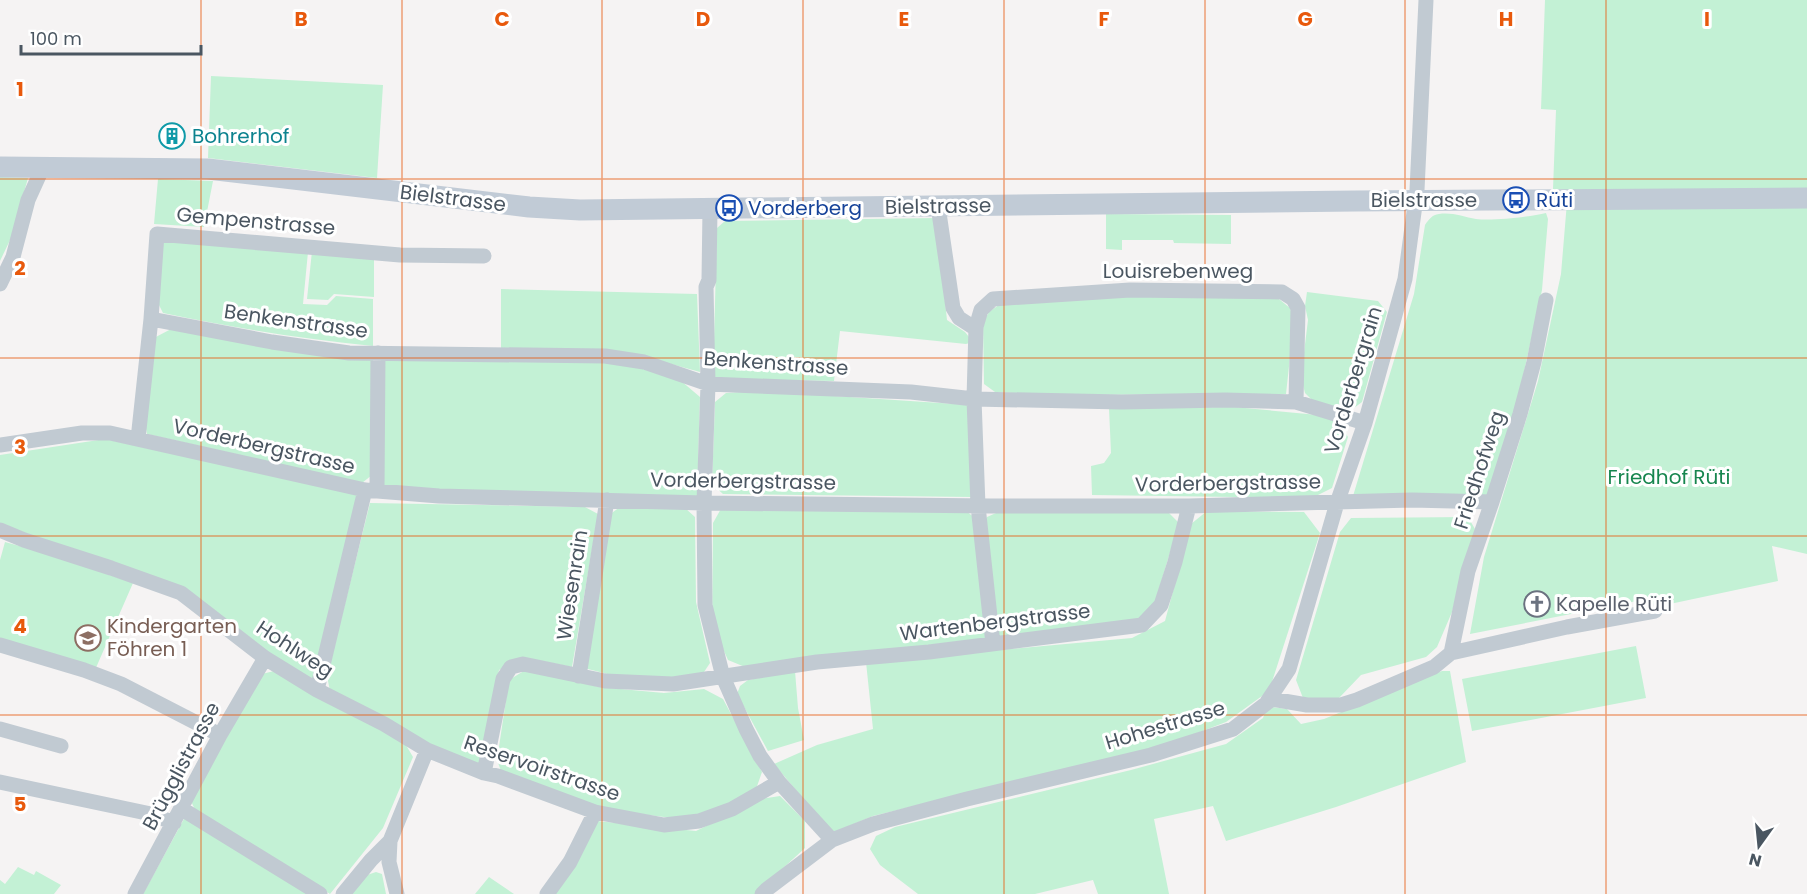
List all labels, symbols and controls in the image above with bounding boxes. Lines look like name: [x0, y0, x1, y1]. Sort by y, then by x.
text: B: [294, 5, 308, 33]
text: C: [494, 5, 510, 33]
text: D: [696, 5, 710, 33]
text: E: [899, 5, 909, 33]
text: F: [1099, 5, 1110, 33]
text: G: [1297, 5, 1313, 33]
text: H: [1499, 5, 1513, 33]
text: I: [1704, 5, 1710, 33]
scale bar: [21, 18, 201, 56]
text: 100 m: [30, 26, 82, 51]
text: 1: [16, 75, 24, 103]
building icon: Bohrerhof: [157, 121, 187, 151]
place label: Bohrerhof: [192, 122, 289, 150]
street label: Bielstrasse: [398, 178, 508, 218]
bus stop icon: Rüti: [1501, 185, 1531, 215]
street label: Bielstrasse: [1371, 186, 1477, 214]
place label: Rüti: [1536, 186, 1573, 214]
street label: Bielstrasse: [885, 191, 991, 221]
bus stop icon: Vorderberg: [714, 193, 744, 223]
place label: Vorderberg: [748, 194, 862, 222]
street label: Gempenstrasse: [175, 200, 337, 242]
text: 2: [14, 254, 26, 282]
street label: Louisrebenweg: [1103, 257, 1253, 285]
street label: Benkenstrasse: [222, 297, 370, 345]
street label: Vorderbergrain: [1317, 303, 1389, 457]
street label: Benkenstrasse: [703, 344, 849, 382]
street label: Friedhofweg: [1447, 407, 1511, 533]
street label: Vorderbergstrasse: [170, 411, 358, 481]
text: 3: [14, 433, 26, 461]
park label: Friedhof Rüti: [1607, 463, 1731, 491]
street label: Vorderbergstrasse: [650, 465, 836, 497]
street label: Vorderbergstrasse: [1135, 467, 1321, 499]
street label: Wiesenrain: [549, 528, 595, 642]
church icon: Kapelle Rüti: [1522, 589, 1552, 619]
place label: Kapelle Rüti: [1556, 590, 1672, 618]
street label: Wartenbergstrasse: [898, 596, 1092, 648]
text: 4: [13, 612, 27, 640]
place label: Kindergarten Föhren 1: [107, 612, 237, 663]
street label: Hohlweg: [251, 614, 339, 684]
school or university icon: Kindergarten Föhren 1: [73, 623, 103, 653]
street label: Hohestrasse: [1102, 694, 1228, 756]
street label: Brügglistrasse: [135, 697, 227, 835]
street label: Reservoirstrasse: [460, 728, 624, 808]
text: 5: [14, 790, 27, 818]
north arrow: [1729, 816, 1789, 876]
text: N: [1746, 847, 1764, 873]

